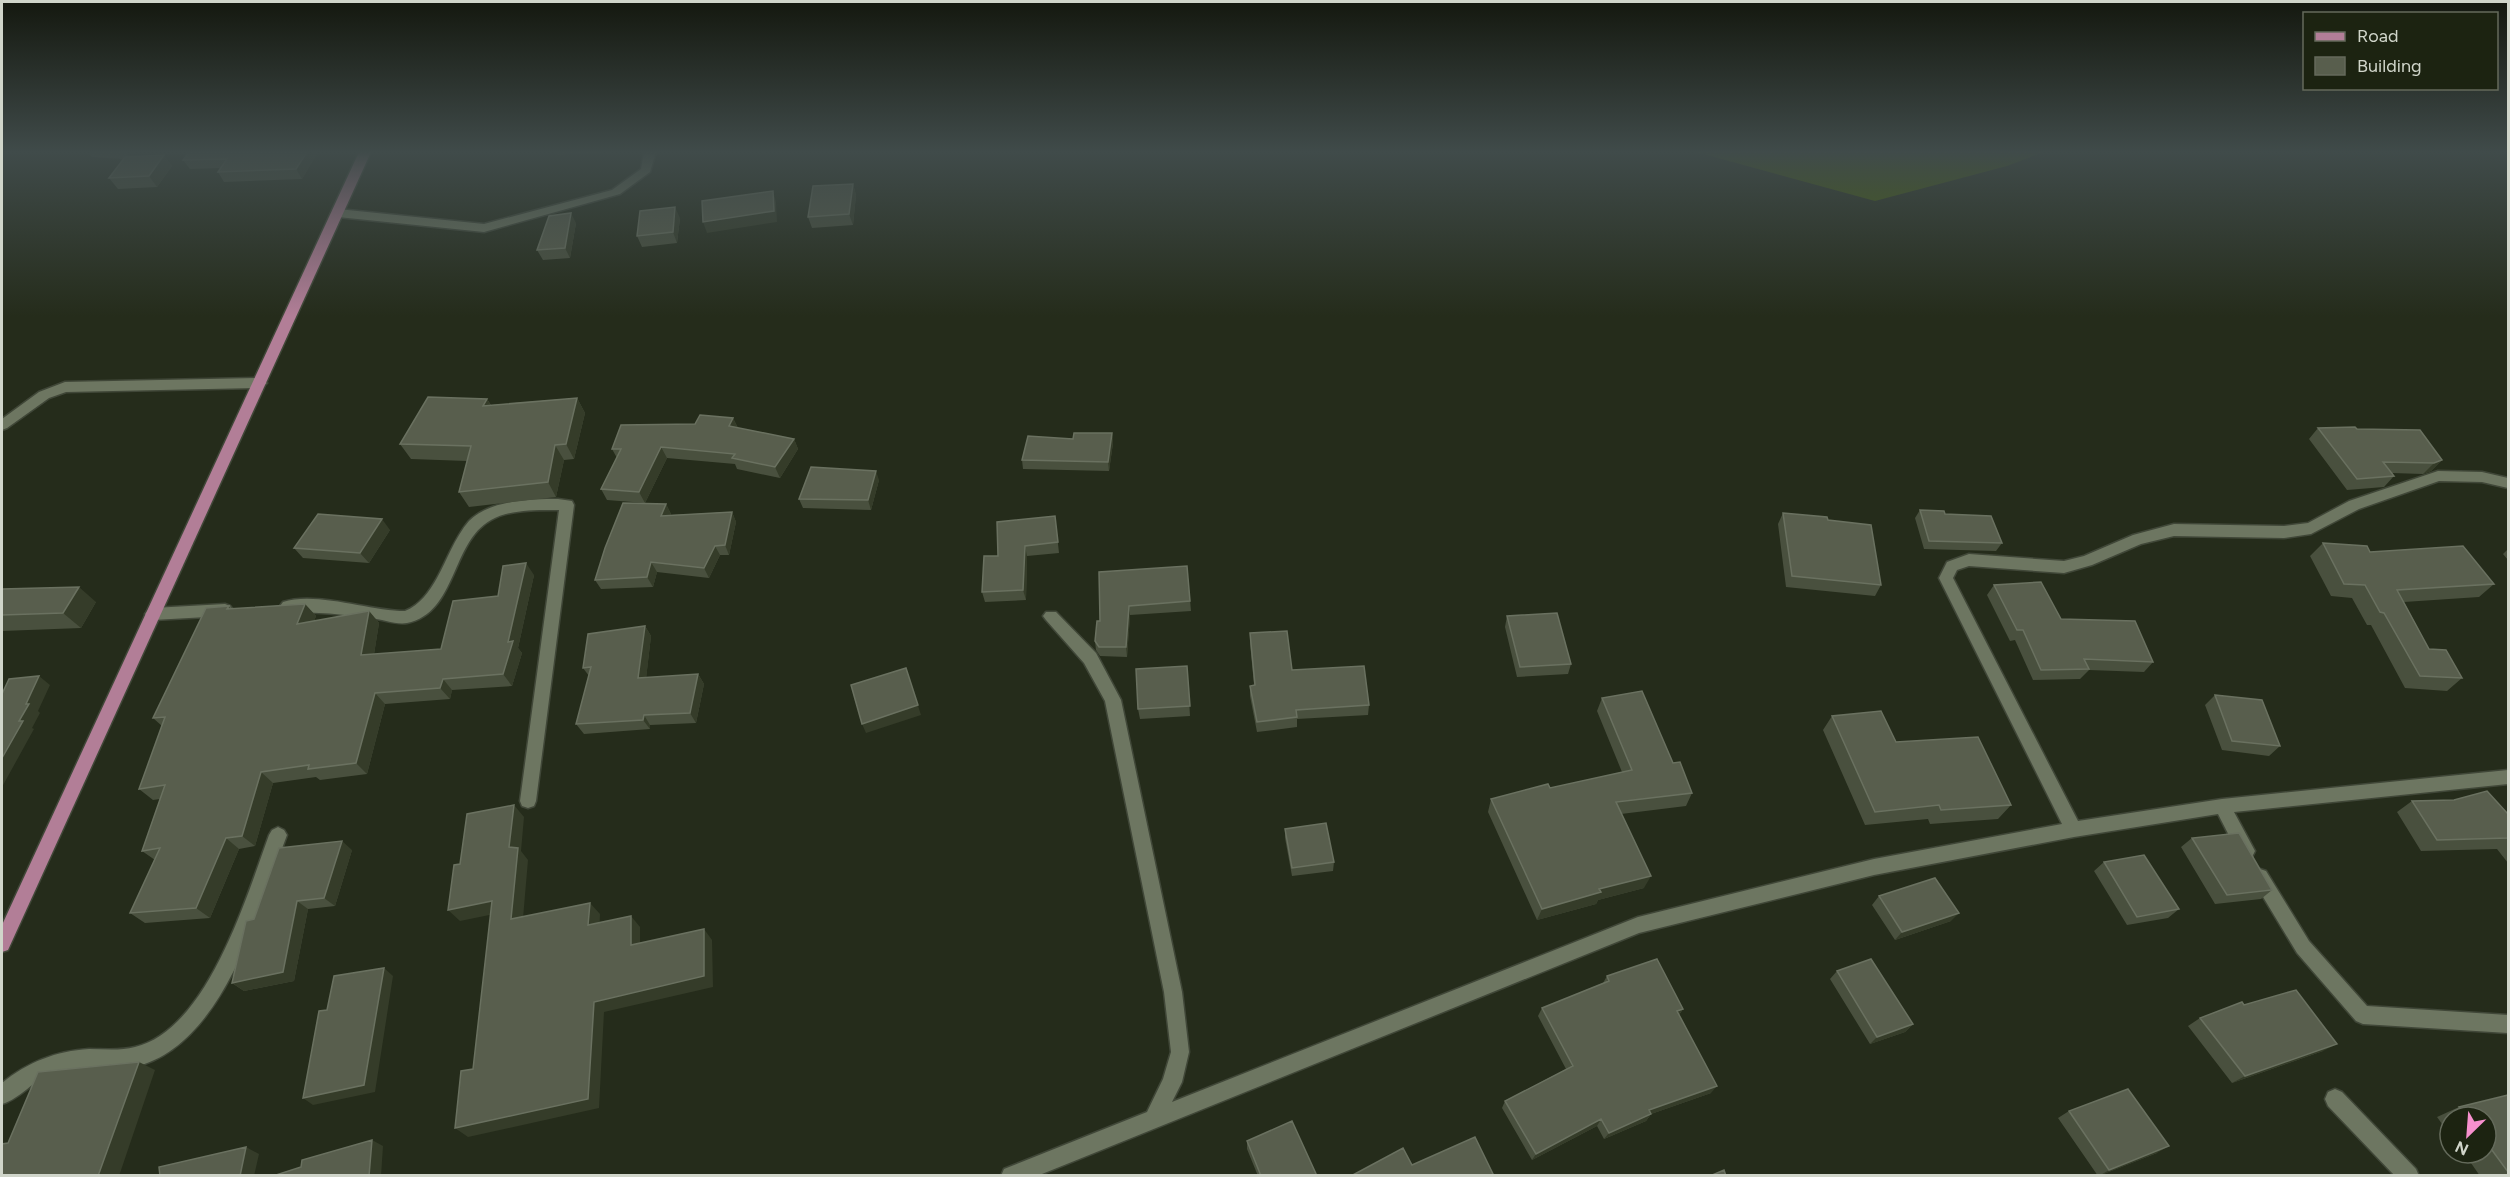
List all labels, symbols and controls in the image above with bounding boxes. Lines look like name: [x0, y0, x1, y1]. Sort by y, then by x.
legend: [2303, 12, 2498, 90]
text: Road: [2357, 25, 2398, 47]
text: Building: [2357, 55, 2422, 77]
north arrow: [2438, 1105, 2498, 1165]
text: N: [2452, 1137, 2471, 1159]

